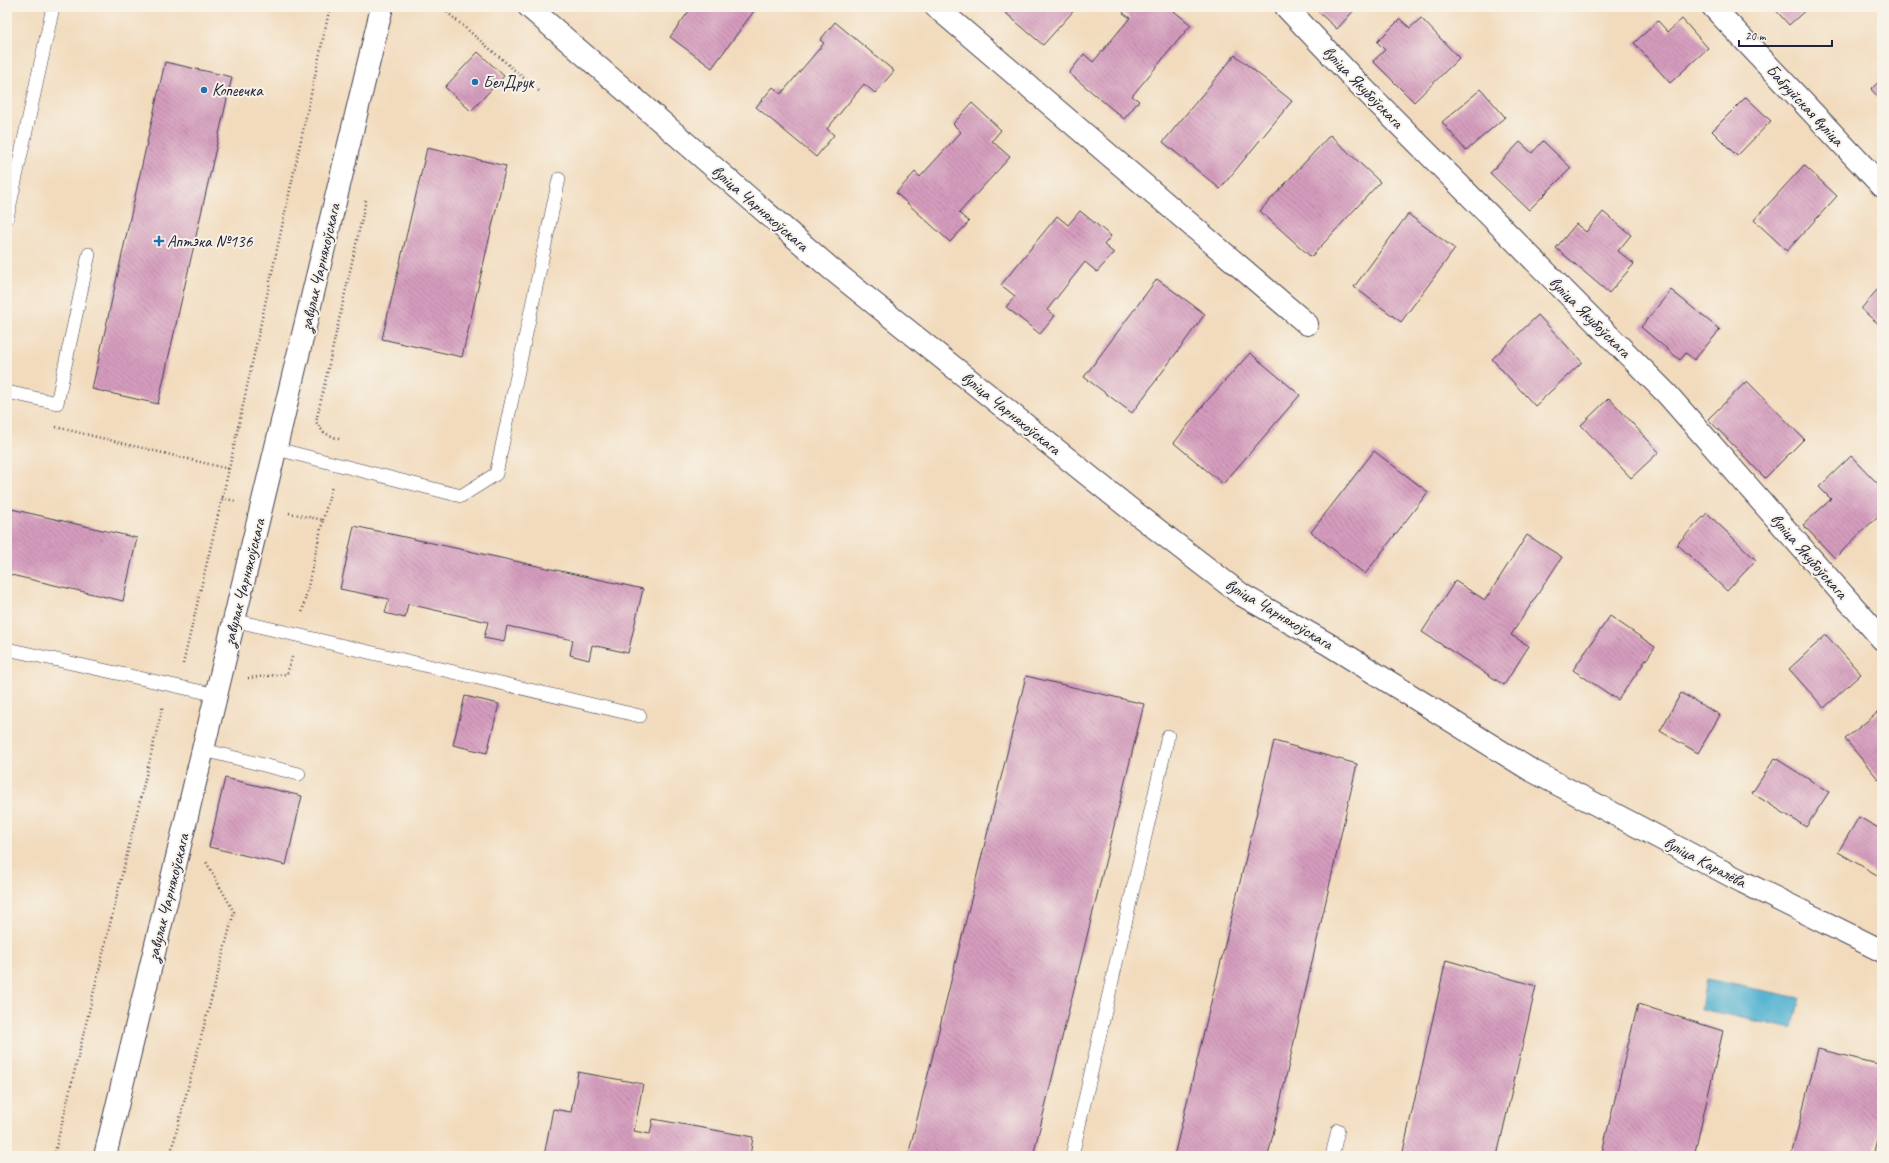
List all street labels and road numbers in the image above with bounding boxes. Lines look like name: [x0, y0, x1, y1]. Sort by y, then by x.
street label: вуліца Якубоўскага: [1318, 41, 1409, 134]
street label: Бабруйская вуліца: [1762, 60, 1849, 151]
street label: вуліца Чарняхоўскага: [707, 160, 814, 257]
street label: завулак Чарняхоўскага: [295, 200, 346, 335]
street label: вуліца Якубоўскага: [1545, 272, 1636, 363]
street label: вуліца Чарняхоўскага: [957, 367, 1066, 460]
street label: вуліца Якубоўскага: [1766, 509, 1853, 604]
street label: завулак Чарняхоўскага: [218, 515, 271, 650]
street label: вуліца Чарняхоўскага: [1222, 574, 1337, 655]
street label: завулак Чарняхоўскага: [142, 830, 195, 965]
street label: вуліца Каралёва: [1660, 832, 1751, 893]

